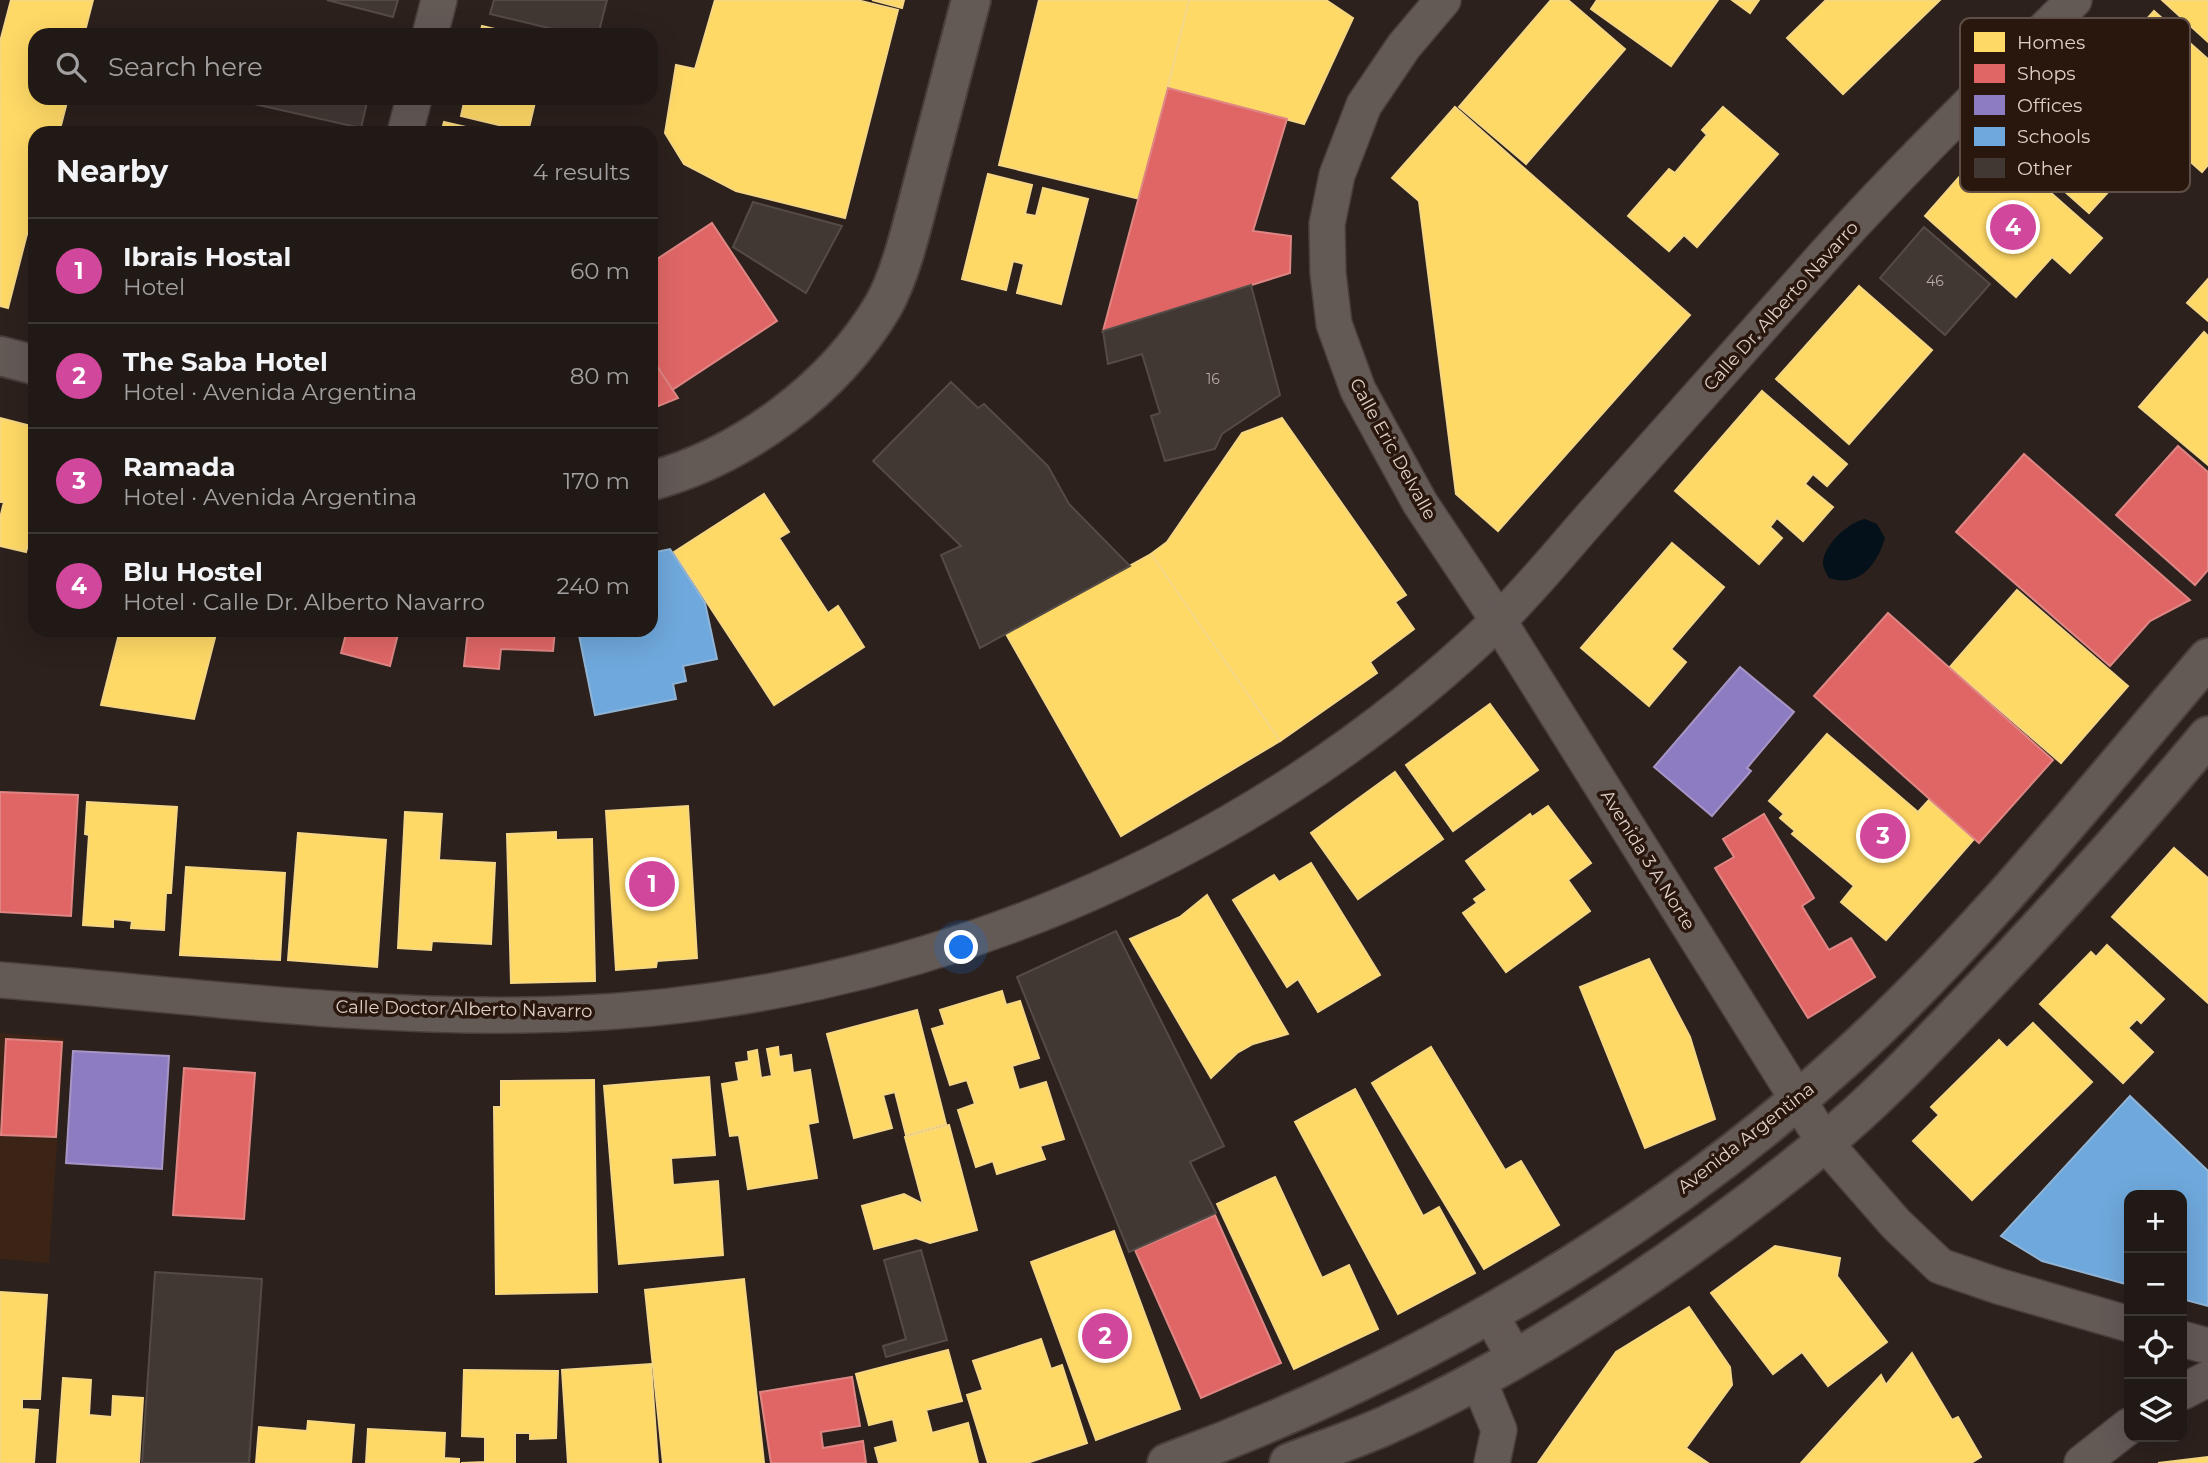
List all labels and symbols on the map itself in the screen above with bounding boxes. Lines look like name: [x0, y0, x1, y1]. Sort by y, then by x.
legend: [1960, 18, 2190, 192]
text: Homes: [2017, 31, 2085, 54]
text: Shops: [2017, 62, 2076, 85]
text: Offices: [2017, 94, 2082, 117]
text: Schools: [2017, 125, 2090, 148]
text: Other: [2017, 157, 2073, 180]
pin: 4: [1990, 201, 2036, 253]
street label: Calle Dr. Alberto Navarro: [1699, 217, 1863, 395]
house number: 46: [1926, 272, 1944, 290]
house number: 16: [1206, 370, 1220, 388]
street label: Calle Eric Delvalle: [1345, 374, 1441, 524]
street label: Avenida 3 A Norte: [1596, 786, 1700, 934]
pin: 3: [1860, 810, 1906, 862]
pin: 1: [629, 858, 675, 910]
your location: [944, 930, 978, 964]
street label: Calle Doctor Alberto Navarro: [335, 996, 593, 1022]
street label: Avenida Argentina: [1673, 1078, 1819, 1198]
pin: 2: [1082, 1310, 1128, 1362]

